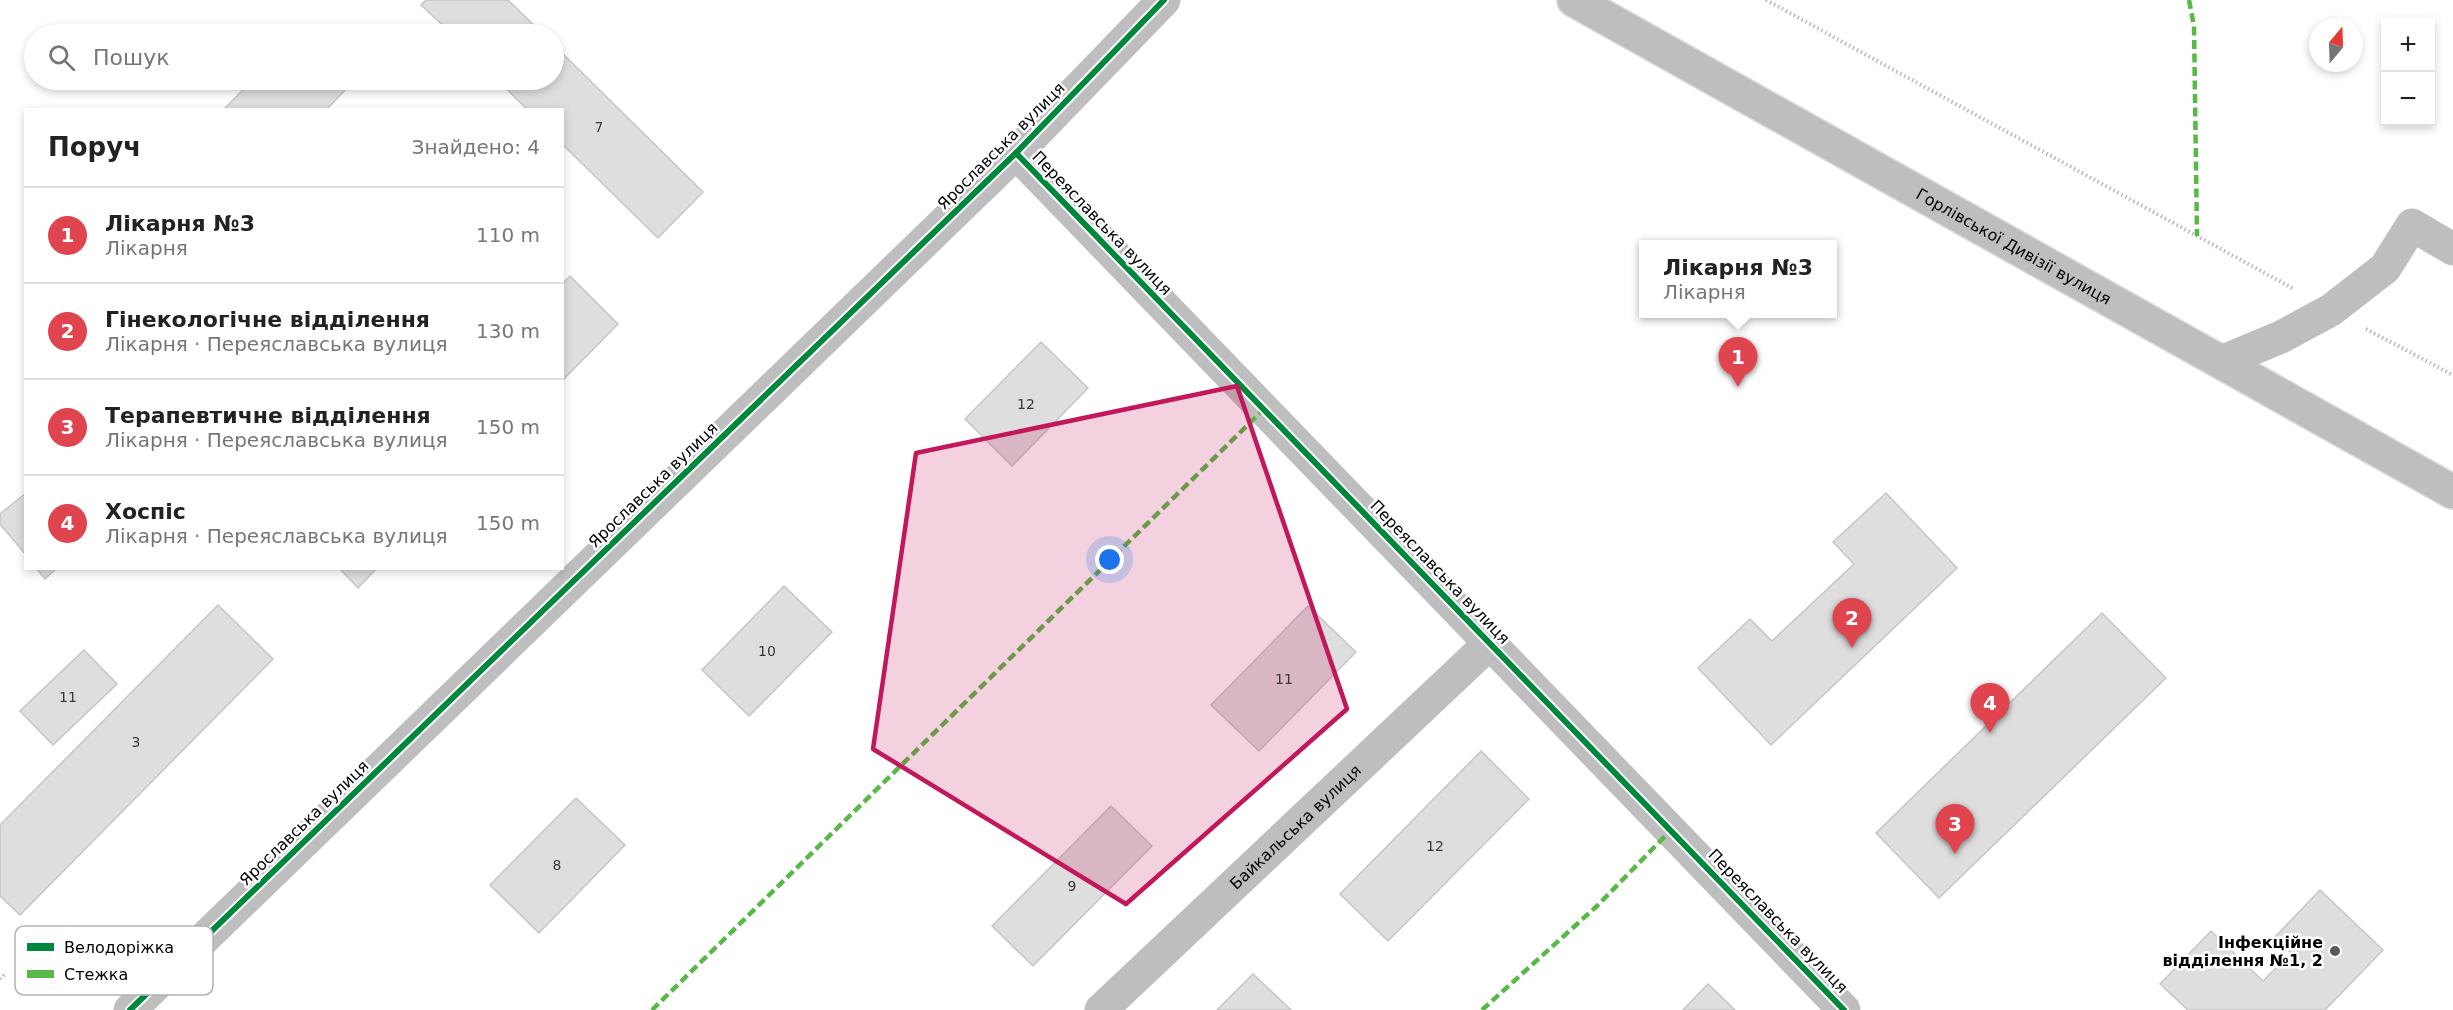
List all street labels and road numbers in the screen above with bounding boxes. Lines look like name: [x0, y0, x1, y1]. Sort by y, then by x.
street label: Ярославська вулиця: [933, 78, 1069, 214]
street label: Переяславська вулиця: [1028, 147, 1176, 299]
street label: Горлівської Дивізії вулиця: [1913, 184, 2115, 308]
street label: Ярославська вулиця: [584, 418, 722, 552]
street label: Переяславська вулиця: [1366, 496, 1514, 648]
street label: Ярославська вулиця: [235, 756, 373, 890]
street label: Байкальська вулиця: [1226, 760, 1365, 893]
street label: Переяславська вулиця: [1704, 845, 1852, 997]

